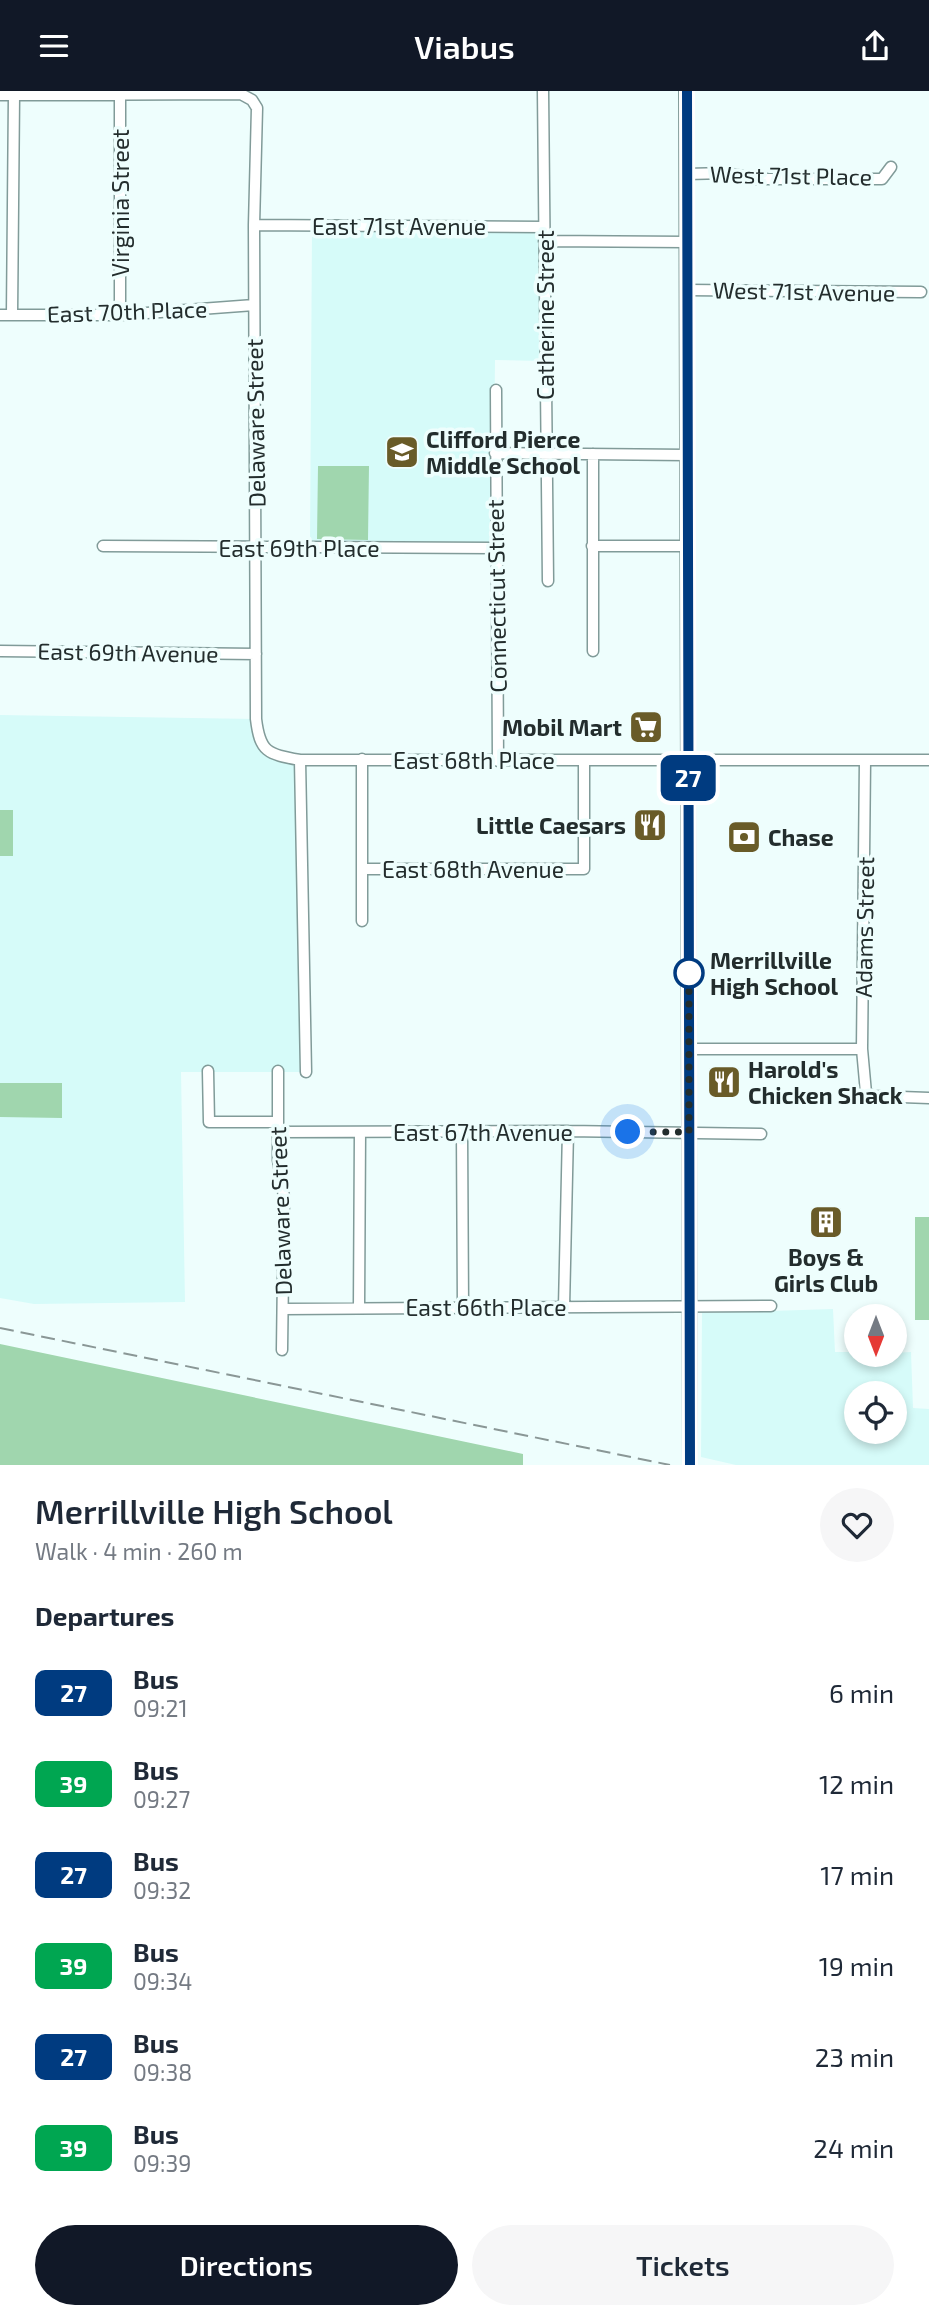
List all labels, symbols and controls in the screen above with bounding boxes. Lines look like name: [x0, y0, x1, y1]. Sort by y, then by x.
icon: menu: [35, 27, 73, 65]
text: Viabus: [414, 27, 515, 65]
icon: share: [856, 27, 894, 65]
street label: Virginia Street: [106, 129, 134, 277]
street label: West 71st Place: [710, 160, 872, 190]
street label: East 71st Avenue: [312, 212, 486, 240]
street label: Catherine Street: [531, 230, 559, 400]
street label: West 71st Avenue: [713, 275, 895, 307]
street label: East 70th Place: [46, 294, 208, 328]
street label: Delaware Street: [240, 338, 270, 508]
place label: Clifford Pierce Middle School: [426, 425, 580, 479]
school or university icon: Clifford Pierce Middle School: [383, 433, 421, 471]
street label: Connecticut Street: [480, 499, 512, 693]
street label: East 69th Place: [218, 534, 380, 562]
street label: East 69th Avenue: [37, 636, 219, 668]
supermarket icon: Mobil Mart: [627, 708, 665, 746]
place label: Mobil Mart: [502, 713, 622, 741]
street label: East 68th Place: [393, 746, 555, 774]
line badge: 27: [656, 755, 720, 801]
text: 27: [675, 763, 701, 792]
restaurant icon: Little Caesars: [631, 806, 669, 844]
place label: Little Caesars: [476, 811, 626, 839]
bank icon: Chase: [725, 818, 763, 856]
place label: Chase: [768, 823, 834, 851]
street label: East 68th Avenue: [382, 855, 564, 883]
street label: Adams Street: [849, 856, 879, 998]
place label: Merrillville High School: [710, 946, 839, 1000]
marker: Merrillville High School: [674, 958, 704, 988]
place label: Harold's Chicken Shack: [748, 1055, 903, 1109]
restaurant icon: Harold's Chicken Shack: [705, 1063, 743, 1101]
your location: [610, 1114, 645, 1149]
street label: East 67th Avenue: [393, 1118, 573, 1146]
street label: Delaware Street: [263, 1126, 297, 1296]
building icon: Boys & Girls Club: [807, 1203, 845, 1241]
place label: Boys & Girls Club: [774, 1243, 878, 1297]
street label: East 66th Place: [405, 1293, 567, 1321]
north arrow: [844, 1304, 906, 1367]
map controls: [844, 1304, 907, 1444]
button: locate: [844, 1381, 907, 1444]
button: heart: [820, 1488, 894, 1562]
text: Merrillville High School: [35, 1491, 393, 1531]
text: Walk · 4 min · 260 m: [35, 1537, 243, 1565]
text: Departures: [35, 1600, 174, 1631]
text: Bus: [133, 1663, 179, 1694]
text: 6 min: [829, 1677, 894, 1708]
text: 27: [60, 1678, 87, 1707]
text: 09:21: [133, 1694, 188, 1722]
text: Bus: [133, 1754, 179, 1785]
text: 12 min: [819, 1768, 894, 1799]
text: 39: [60, 1769, 87, 1798]
text: 09:27: [133, 1785, 190, 1813]
text: Bus: [133, 1845, 179, 1876]
text: 17 min: [820, 1859, 894, 1890]
text: 27: [60, 1860, 87, 1889]
text: 09:32: [133, 1876, 191, 1904]
text: Bus: [133, 1936, 179, 1967]
text: 19 min: [819, 1950, 894, 1981]
text: 39: [60, 1951, 87, 1980]
text: 09:34: [133, 1967, 192, 1995]
text: Bus: [133, 2027, 179, 2058]
text: 23 min: [815, 2041, 894, 2072]
text: 27: [60, 2042, 87, 2071]
text: 09:38: [133, 2058, 192, 2086]
text: Bus: [133, 2118, 179, 2149]
text: 24 min: [813, 2132, 894, 2163]
text: 39: [60, 2133, 87, 2162]
text: 09:39: [133, 2149, 191, 2177]
button: Directions: [35, 2225, 458, 2305]
button: Tickets: [472, 2225, 894, 2305]

